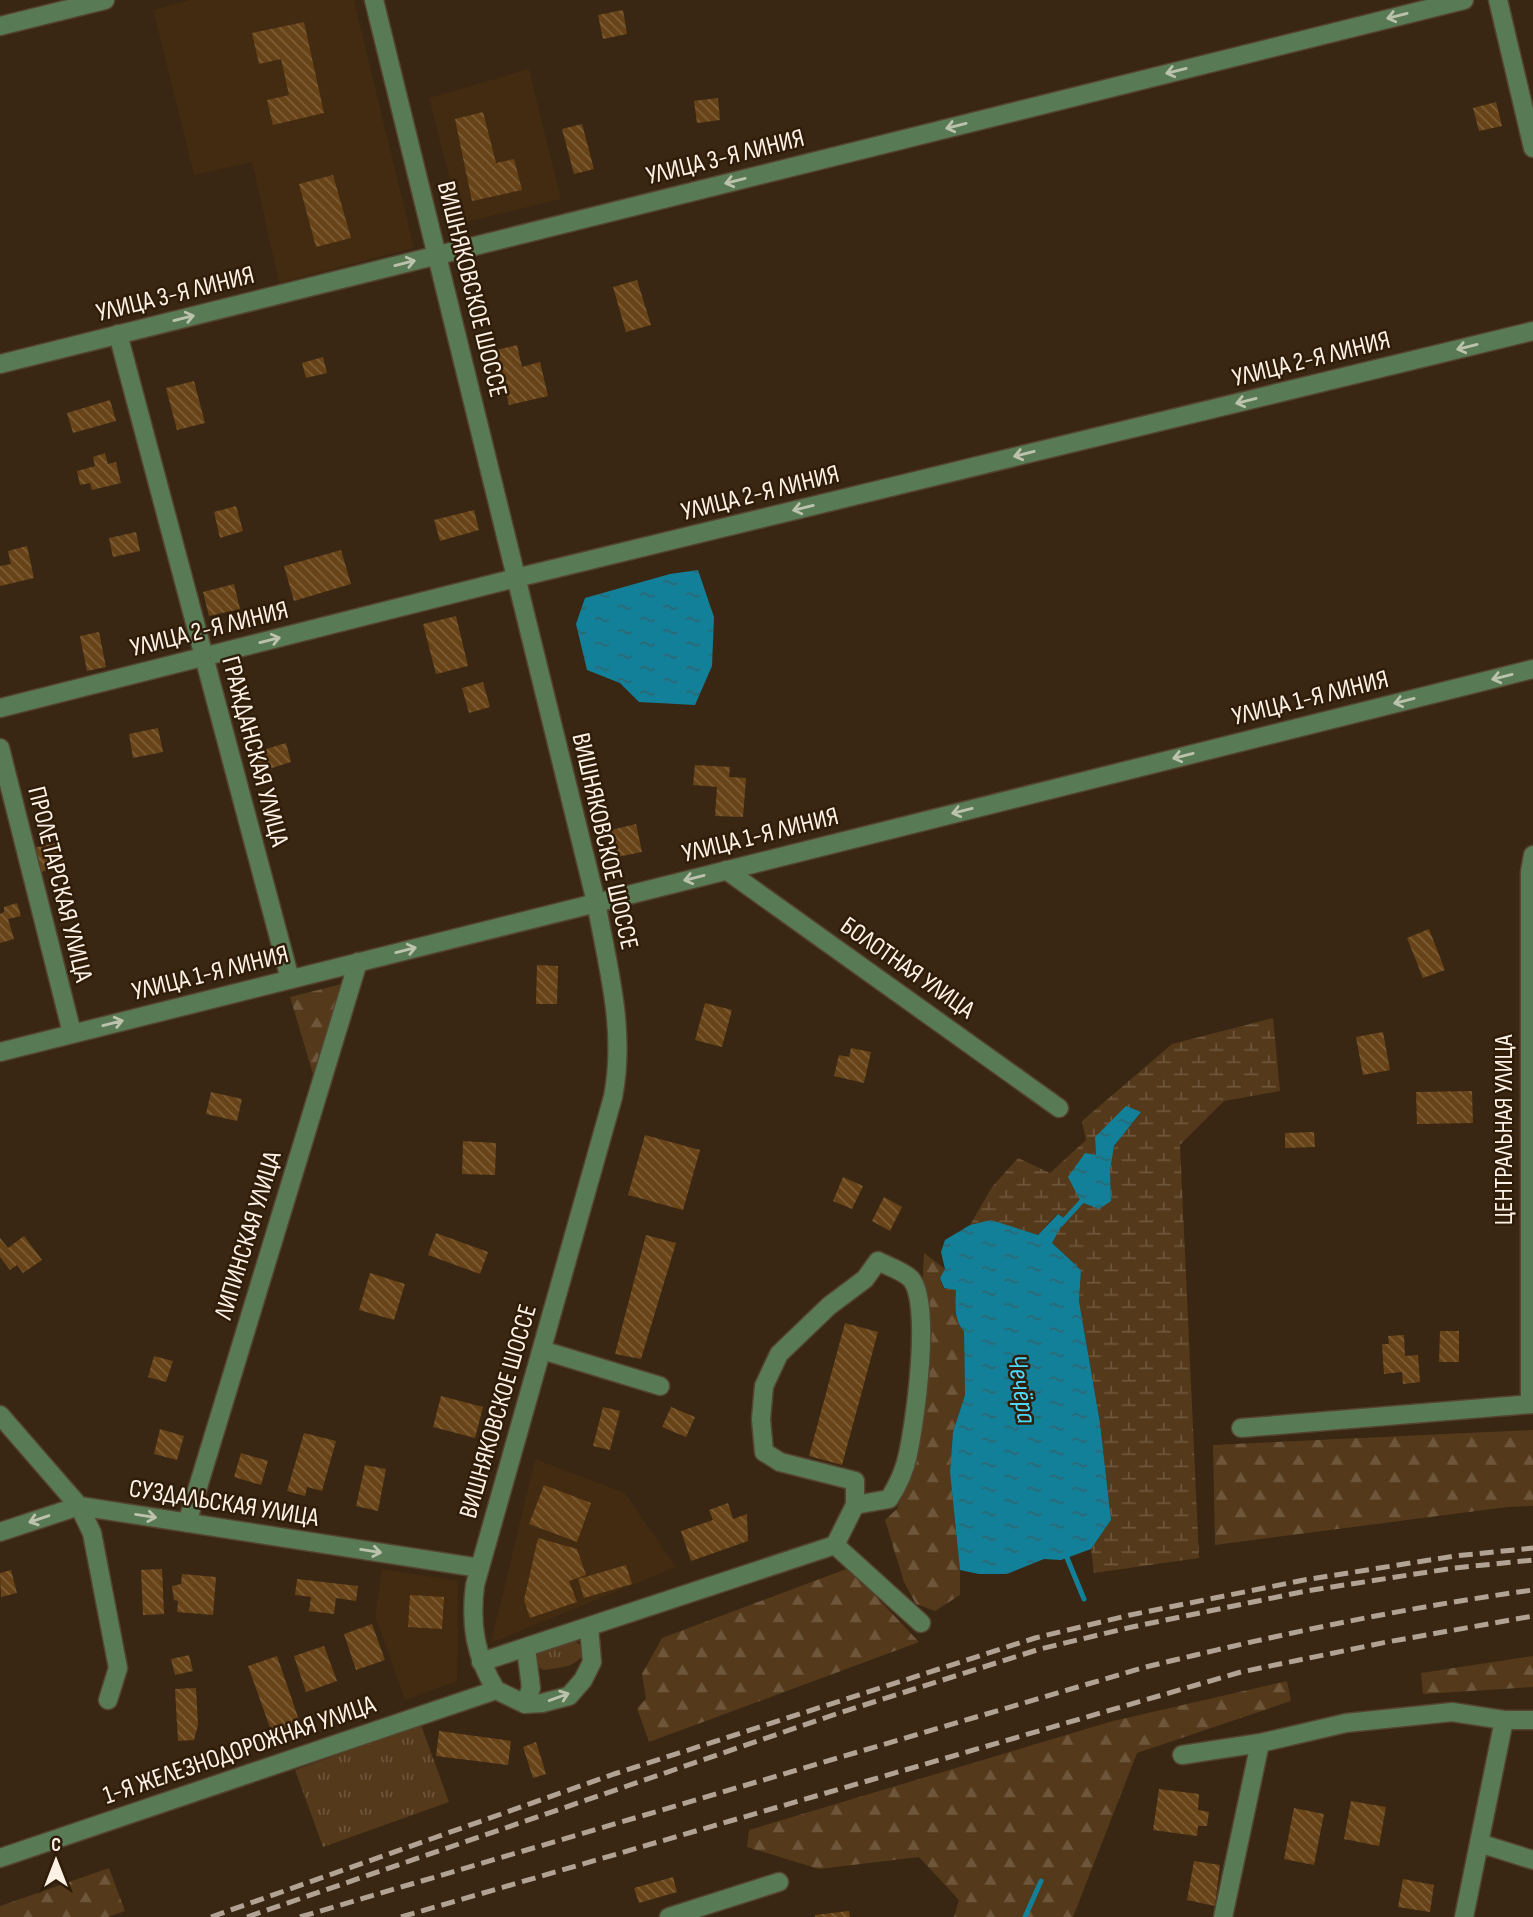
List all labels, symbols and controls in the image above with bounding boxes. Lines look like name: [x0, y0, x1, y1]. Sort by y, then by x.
one-way arrow: [1386, 10, 1409, 23]
one-way arrow: [1166, 65, 1188, 78]
one-way arrow: [945, 120, 968, 133]
street label: УЛИЦА 3-Я ЛИНИЯ: [643, 123, 808, 192]
one-way arrow: [724, 175, 747, 188]
street label: ВИШНЯКОВСКОЕ ШОССЕ: [430, 178, 513, 400]
one-way arrow: [393, 256, 415, 269]
street label: УЛИЦА 3-Я ЛИНИЯ: [93, 260, 258, 329]
one-way arrow: [172, 311, 195, 324]
street label: УЛИЦА 2-Я ЛИНИЯ: [1229, 325, 1394, 394]
one-way arrow: [1456, 341, 1479, 354]
one-way arrow: [1235, 395, 1257, 408]
one-way arrow: [1014, 449, 1036, 462]
street label: УЛИЦА 2-Я ЛИНИЯ: [678, 459, 843, 528]
one-way arrow: [793, 502, 815, 515]
street label: УЛИЦА 2-Я ЛИНИЯ: [127, 595, 292, 664]
one-way arrow: [258, 633, 281, 646]
street label: ГРАЖДАНСКАЯ УЛИЦА: [214, 653, 295, 851]
street label: УЛИЦА 1-Я ЛИНИЯ: [1229, 664, 1392, 733]
one-way arrow: [1491, 671, 1513, 684]
one-way arrow: [1393, 695, 1416, 708]
street label: ВИШНЯКОВСКОЕ ШОССЕ: [565, 730, 645, 953]
one-way arrow: [1172, 750, 1195, 763]
street label: ПРОЛЕТАРСКАЯ УЛИЦА: [20, 783, 99, 986]
street label: УЛИЦА 1-Я ЛИНИЯ: [679, 801, 842, 870]
one-way arrow: [952, 805, 974, 818]
one-way arrow: [683, 872, 706, 885]
street label: БОЛОТНАЯ УЛИЦА: [834, 911, 981, 1026]
street label: УЛИЦА 1-Я ЛИНИЯ: [129, 939, 292, 1008]
one-way arrow: [394, 943, 416, 956]
one-way arrow: [102, 1016, 124, 1029]
street label: ЦЕНТРАЛЬНАЯ УЛИЦА: [1489, 1034, 1520, 1225]
street label: ЛИПИНСКАЯ УЛИЦА: [208, 1147, 289, 1324]
street label: ВИШНЯКОВСКОЕ ШОССЕ: [453, 1301, 544, 1522]
water label: Чечёра: [1000, 1353, 1043, 1426]
street label: СУЗДАЛЬСКАЯ УЛИЦА: [127, 1473, 322, 1534]
one-way arrow: [134, 1510, 157, 1523]
one-way arrow: [29, 1514, 51, 1526]
one-way arrow: [359, 1545, 382, 1558]
street label: 1-Я ЖЕЛЕЗНОДОРОЖНАЯ УЛИЦА: [99, 1689, 381, 1812]
one-way arrow: [548, 1690, 570, 1703]
north arrow: [21, 1826, 91, 1896]
text: С: [51, 1834, 61, 1857]

